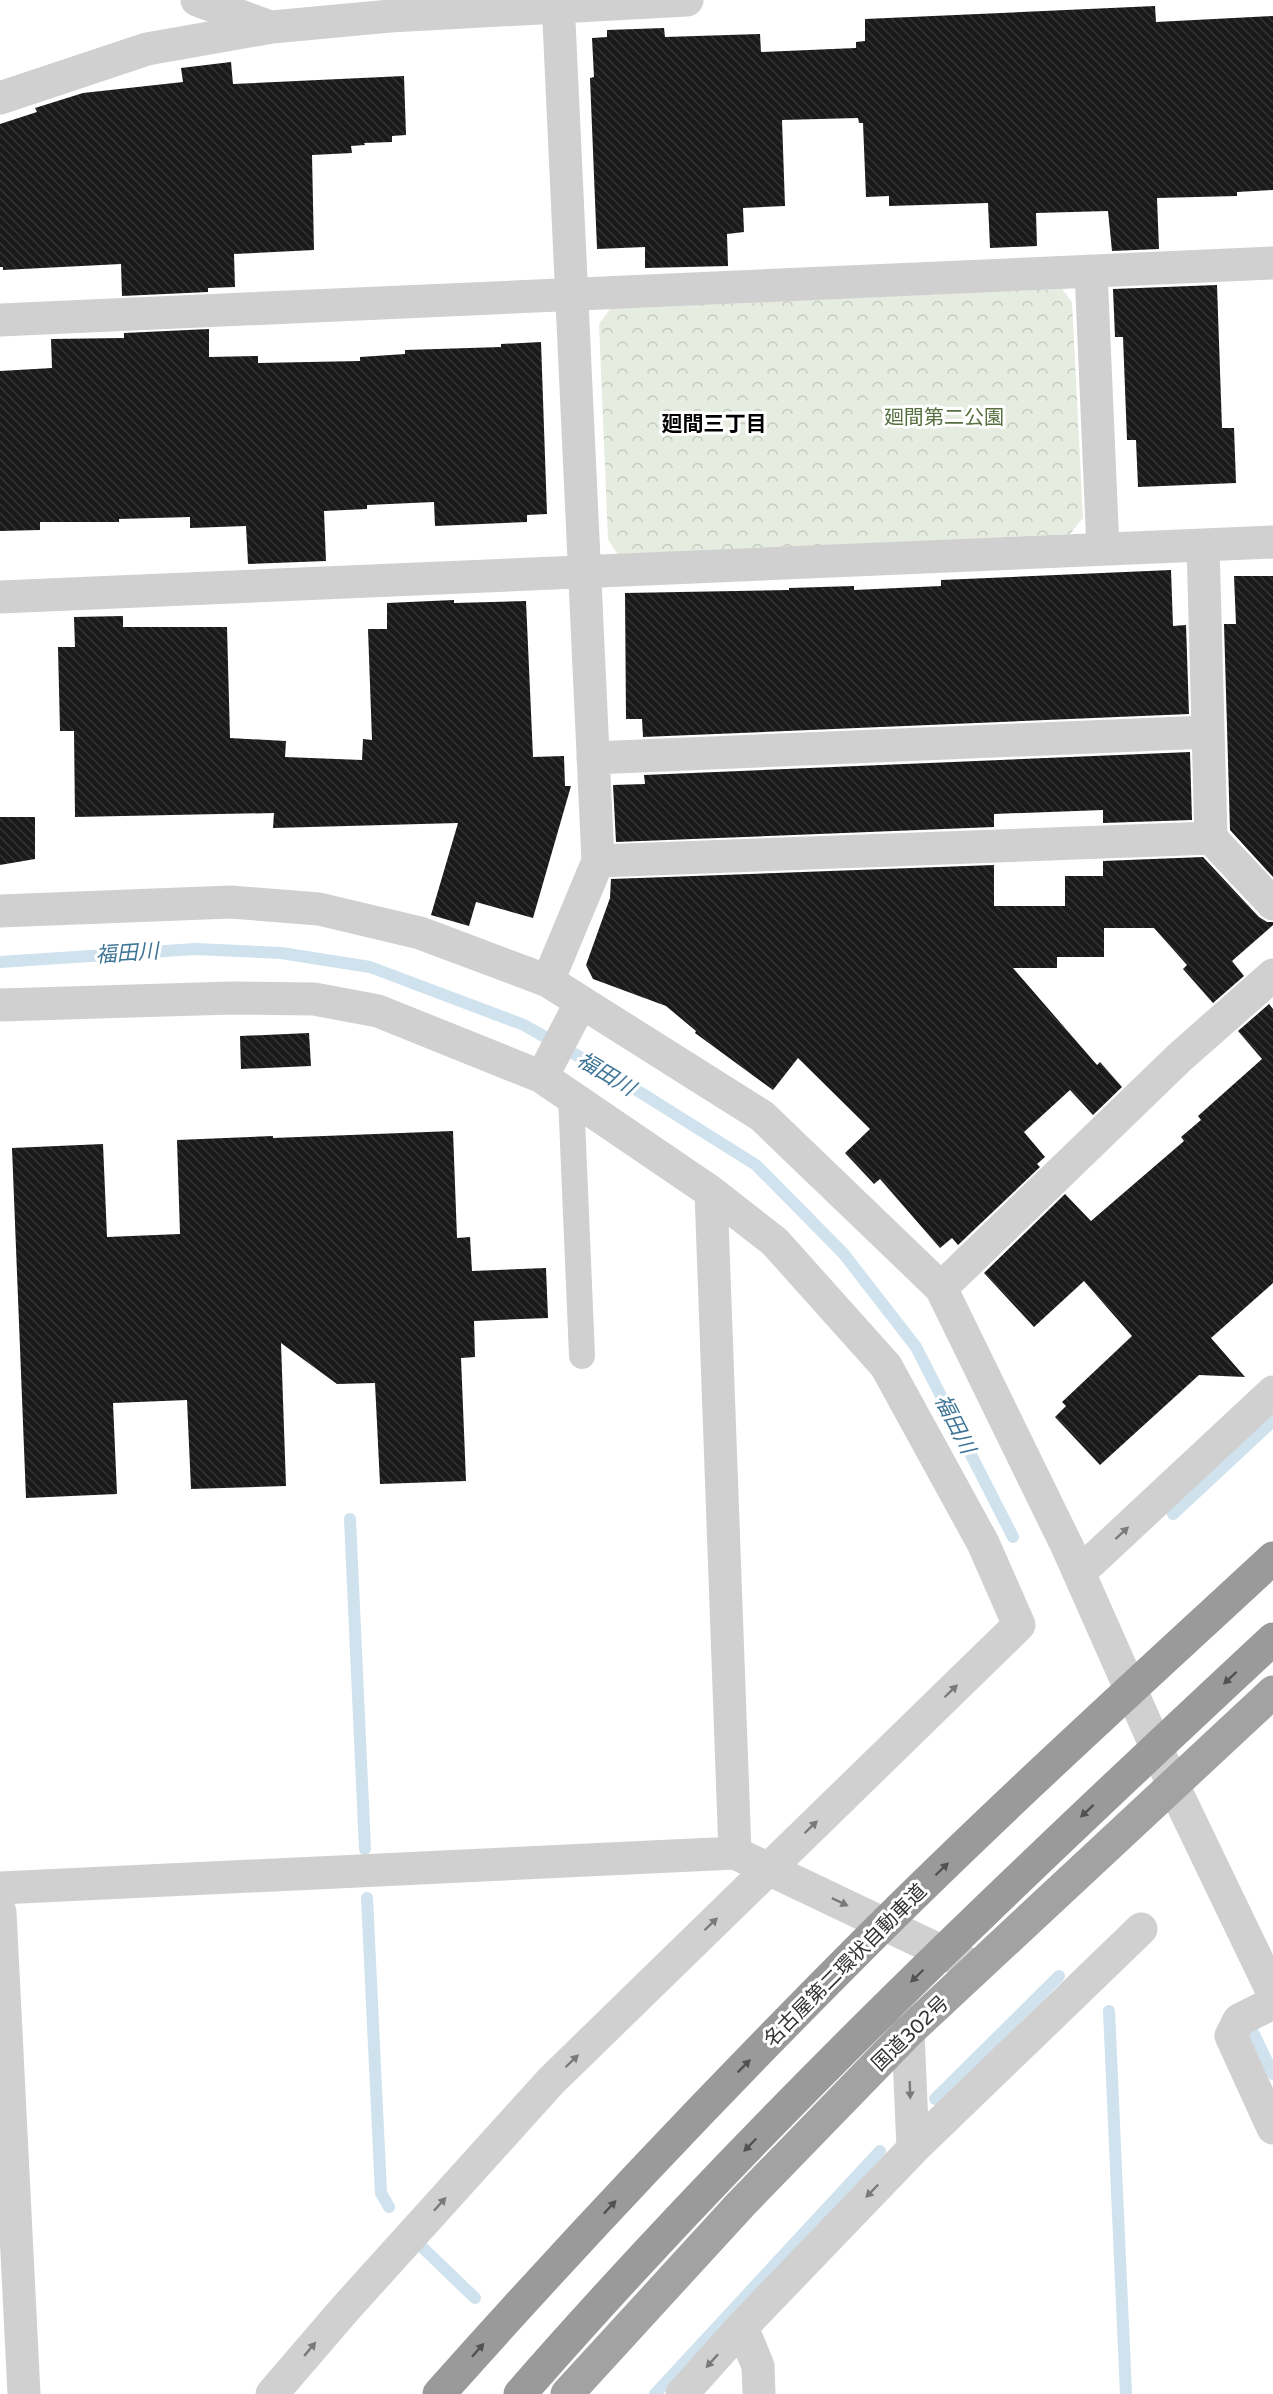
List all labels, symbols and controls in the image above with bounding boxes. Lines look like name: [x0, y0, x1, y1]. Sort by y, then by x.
park label: 廻間第二公園: [884, 406, 1004, 430]
district label: 廻間三丁目: [662, 412, 767, 437]
water label: 福田川: [95, 939, 161, 968]
water label: 福田川: [572, 1047, 641, 1102]
water label: 福田川: [929, 1390, 981, 1460]
one-way arrow: [1114, 1527, 1129, 1540]
one-way arrow: [1223, 1671, 1237, 1685]
one-way arrow: [943, 1685, 957, 1699]
one-way arrow: [1080, 1804, 1095, 1818]
one-way arrow: [803, 1820, 818, 1834]
one-way arrow: [934, 1862, 948, 1876]
street label: 名古屋第二環状自動車道: [759, 1879, 932, 2052]
one-way arrow: [832, 1898, 849, 1907]
one-way arrow: [704, 1917, 719, 1931]
one-way arrow: [910, 1968, 924, 1982]
street label: 国道302号: [867, 1991, 954, 2076]
one-way arrow: [565, 2054, 579, 2068]
one-way arrow: [737, 2059, 751, 2073]
one-way arrow: [906, 2081, 915, 2100]
one-way arrow: [744, 2137, 758, 2151]
one-way arrow: [865, 2184, 879, 2199]
one-way arrow: [433, 2197, 446, 2212]
one-way arrow: [603, 2199, 617, 2214]
one-way arrow: [303, 2342, 316, 2357]
one-way arrow: [471, 2343, 485, 2358]
one-way arrow: [705, 2353, 719, 2368]

